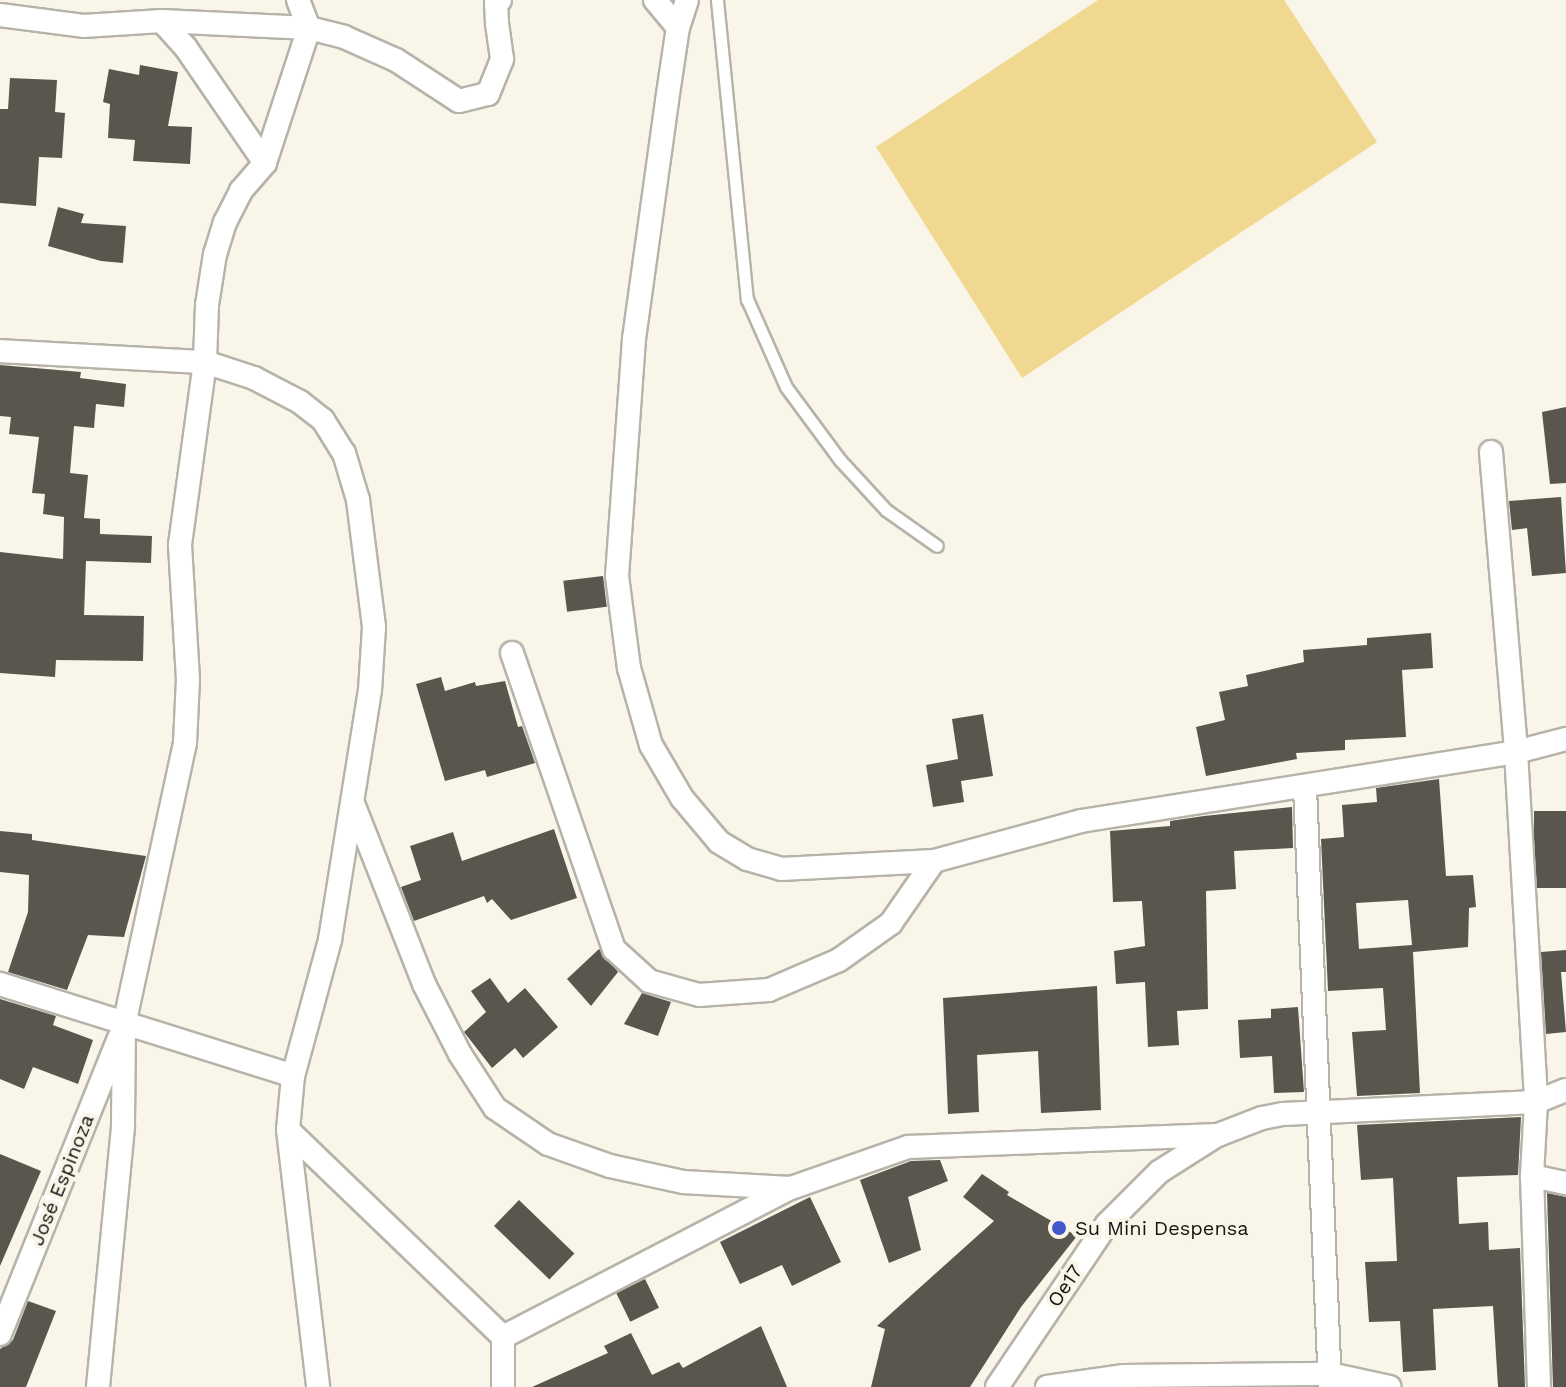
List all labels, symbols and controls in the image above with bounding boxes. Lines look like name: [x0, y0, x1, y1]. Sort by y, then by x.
street label: José Espinoza: [25, 1111, 99, 1249]
place label: Su Mini Despensa: [1075, 1216, 1249, 1240]
marker: Su Mini Despensa: [1050, 1219, 1068, 1237]
street label: Oe17: [1042, 1260, 1088, 1312]

